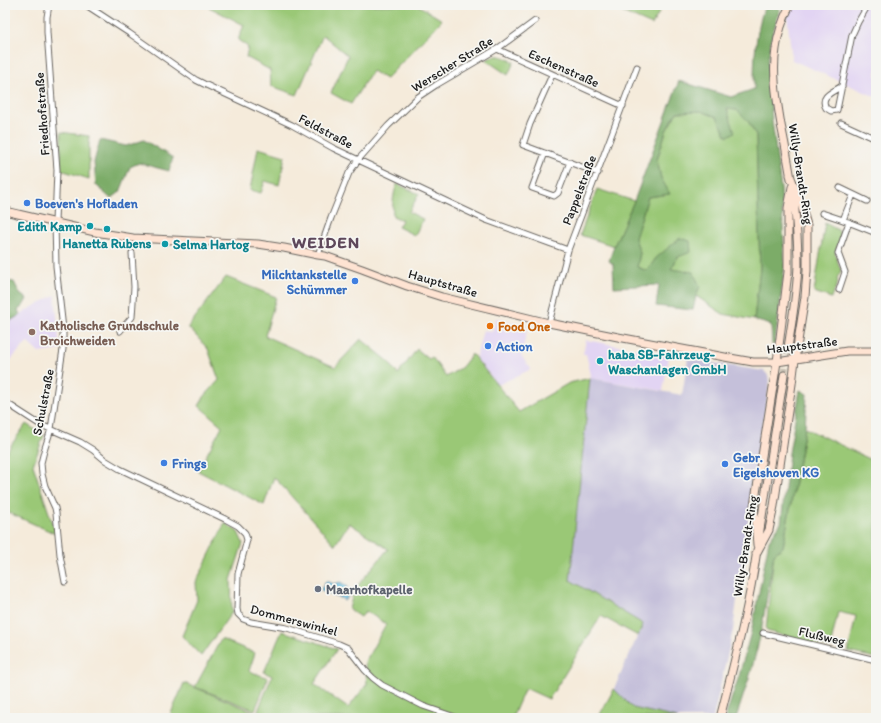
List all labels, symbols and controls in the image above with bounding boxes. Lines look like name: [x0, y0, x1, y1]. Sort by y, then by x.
street label: Werscher Straße: [409, 33, 495, 95]
street label: Eschenstraße: [526, 46, 602, 90]
street label: Friedhofstraße: [32, 72, 52, 156]
street label: Feldstraße: [296, 110, 356, 152]
street label: Willy-Brandt-Ring: [786, 122, 816, 226]
street label: Pappelstraße: [559, 153, 599, 227]
place label: Boeven's Hofladen: [35, 196, 139, 211]
marker: Boeven's Hofladen: [22, 198, 32, 208]
place label: Edith Kamp: [18, 219, 83, 235]
marker: Edith Kamp: [85, 221, 95, 231]
marker: Hanetta Rubens: [102, 224, 112, 234]
district label: WEIDEN: [292, 232, 360, 252]
place label: Hanetta Rubens: [63, 236, 152, 251]
place label: Selma Hartog: [173, 237, 249, 253]
marker: Selma Hartog: [160, 239, 170, 249]
street label: Hauptstraße: [407, 266, 479, 300]
place label: Milchtankstelle Schümmer: [262, 267, 348, 297]
marker: Milchtankstelle Schümmer: [350, 276, 360, 286]
place label: Katholische Grundschule Broichweiden: [40, 318, 179, 348]
place label: Food One: [498, 319, 550, 334]
marker: Food One: [485, 321, 495, 331]
marker: Katholische Grundschule Broichweiden: [27, 327, 37, 337]
street label: Hauptstraße: [766, 333, 838, 357]
place label: Action: [495, 339, 533, 354]
marker: Action: [483, 341, 493, 351]
place label: haba SB-Fahrzeug- Waschanlagen GmbH: [608, 347, 727, 378]
marker: haba SB-Fahrzeug- Waschanlagen GmbH: [595, 356, 605, 366]
street label: Schulstraße: [29, 368, 57, 436]
place label: Gebr. Eigelshoven KG: [733, 450, 819, 481]
place label: Frings: [172, 456, 207, 472]
marker: Frings: [159, 458, 169, 468]
marker: Gebr. Eigelshoven KG: [720, 459, 730, 469]
street label: Willy-Brandt-Ring: [730, 494, 760, 598]
place label: Maarhofkapelle: [326, 582, 412, 598]
marker: Maarhofkapelle: [313, 584, 323, 594]
street label: Dommerswinkel: [249, 601, 340, 639]
street label: Flußweg: [797, 623, 847, 649]

